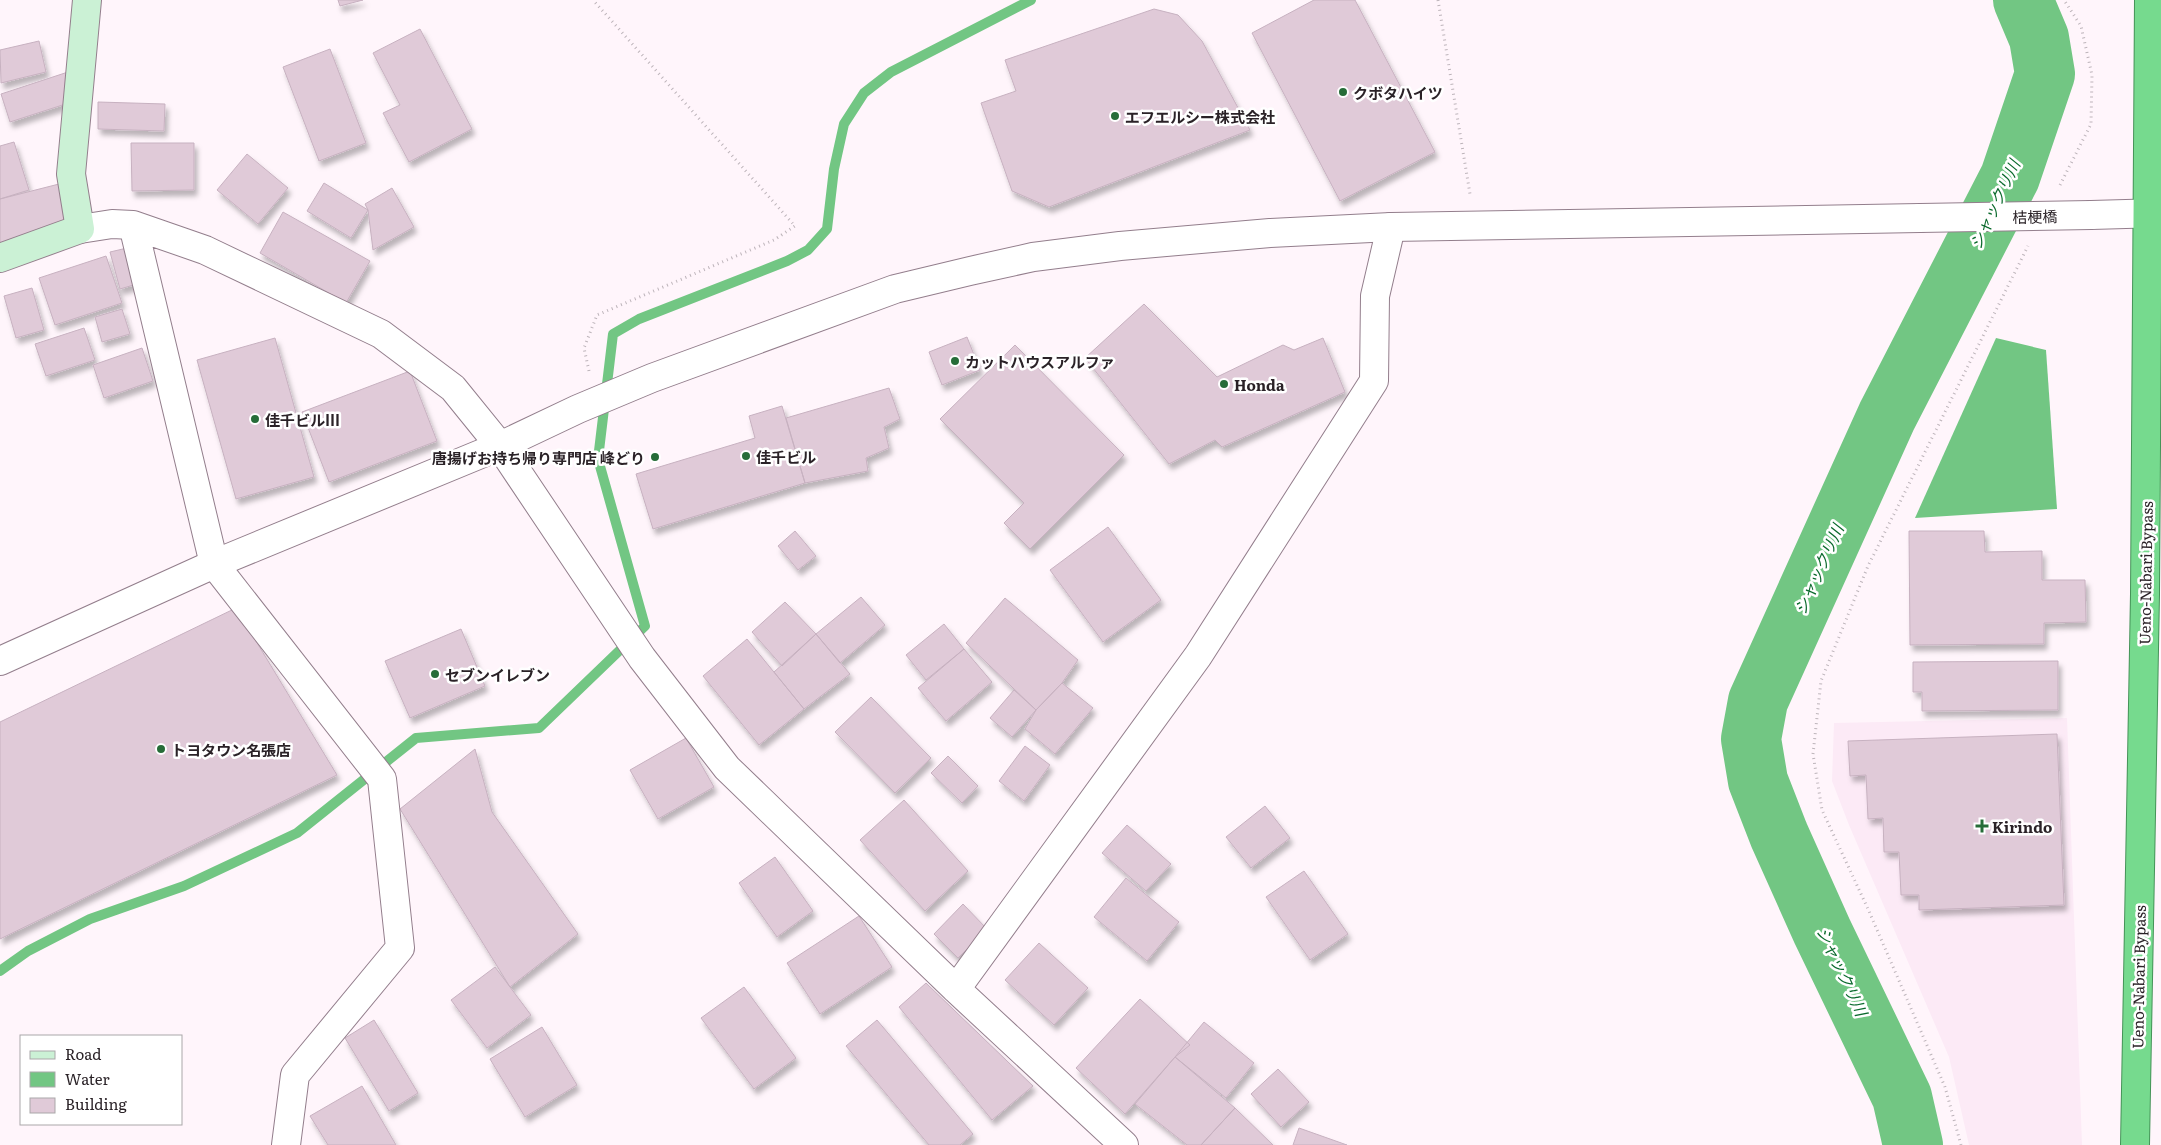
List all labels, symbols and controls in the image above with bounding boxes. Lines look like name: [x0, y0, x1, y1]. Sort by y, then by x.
place label: クボタハイツ: [1353, 81, 1443, 104]
marker: クボタハイツ: [1337, 86, 1349, 98]
place label: エフエルシー株式会社: [1125, 105, 1275, 128]
marker: エフエルシー株式会社: [1109, 110, 1121, 122]
water label: シャックリ川: [1963, 154, 2026, 253]
street label: 桔梗橋: [2012, 204, 2058, 228]
place label: カットハウスアルファ: [965, 350, 1115, 373]
marker: カットハウスアルファ: [949, 355, 961, 367]
place label: Honda: [1234, 373, 1285, 396]
marker: Honda: [1218, 378, 1230, 390]
place label: 佳千ビルⅢ: [265, 408, 340, 431]
marker: 佳千ビルⅢ: [249, 413, 261, 425]
place label: 佳千ビル: [756, 445, 816, 468]
place label: 唐揚げお持ち帰り専門店 峰どり: [432, 446, 645, 469]
marker: 佳千ビル: [740, 450, 752, 462]
marker: 唐揚げお持ち帰り専門店 峰どり: [649, 451, 661, 463]
street label: Ueno-Nabari Bypass: [2132, 501, 2158, 645]
water label: シャックリ川: [1788, 518, 1849, 618]
place label: セブンイレブン: [445, 663, 550, 686]
marker: セブンイレブン: [429, 668, 441, 680]
place label: トヨタウン名張店: [171, 738, 291, 761]
marker: トヨタウン名張店: [155, 743, 167, 755]
place label: Kirindo: [1992, 815, 2052, 838]
marker: Kirindo: [1976, 820, 1988, 832]
street label: Ueno-Nabari Bypass: [2125, 905, 2151, 1049]
water label: シャックリ川: [1812, 922, 1875, 1021]
legend: [20, 1035, 182, 1125]
text: Road: [65, 1042, 101, 1065]
text: Water: [65, 1067, 110, 1090]
text: Building: [65, 1092, 127, 1115]

